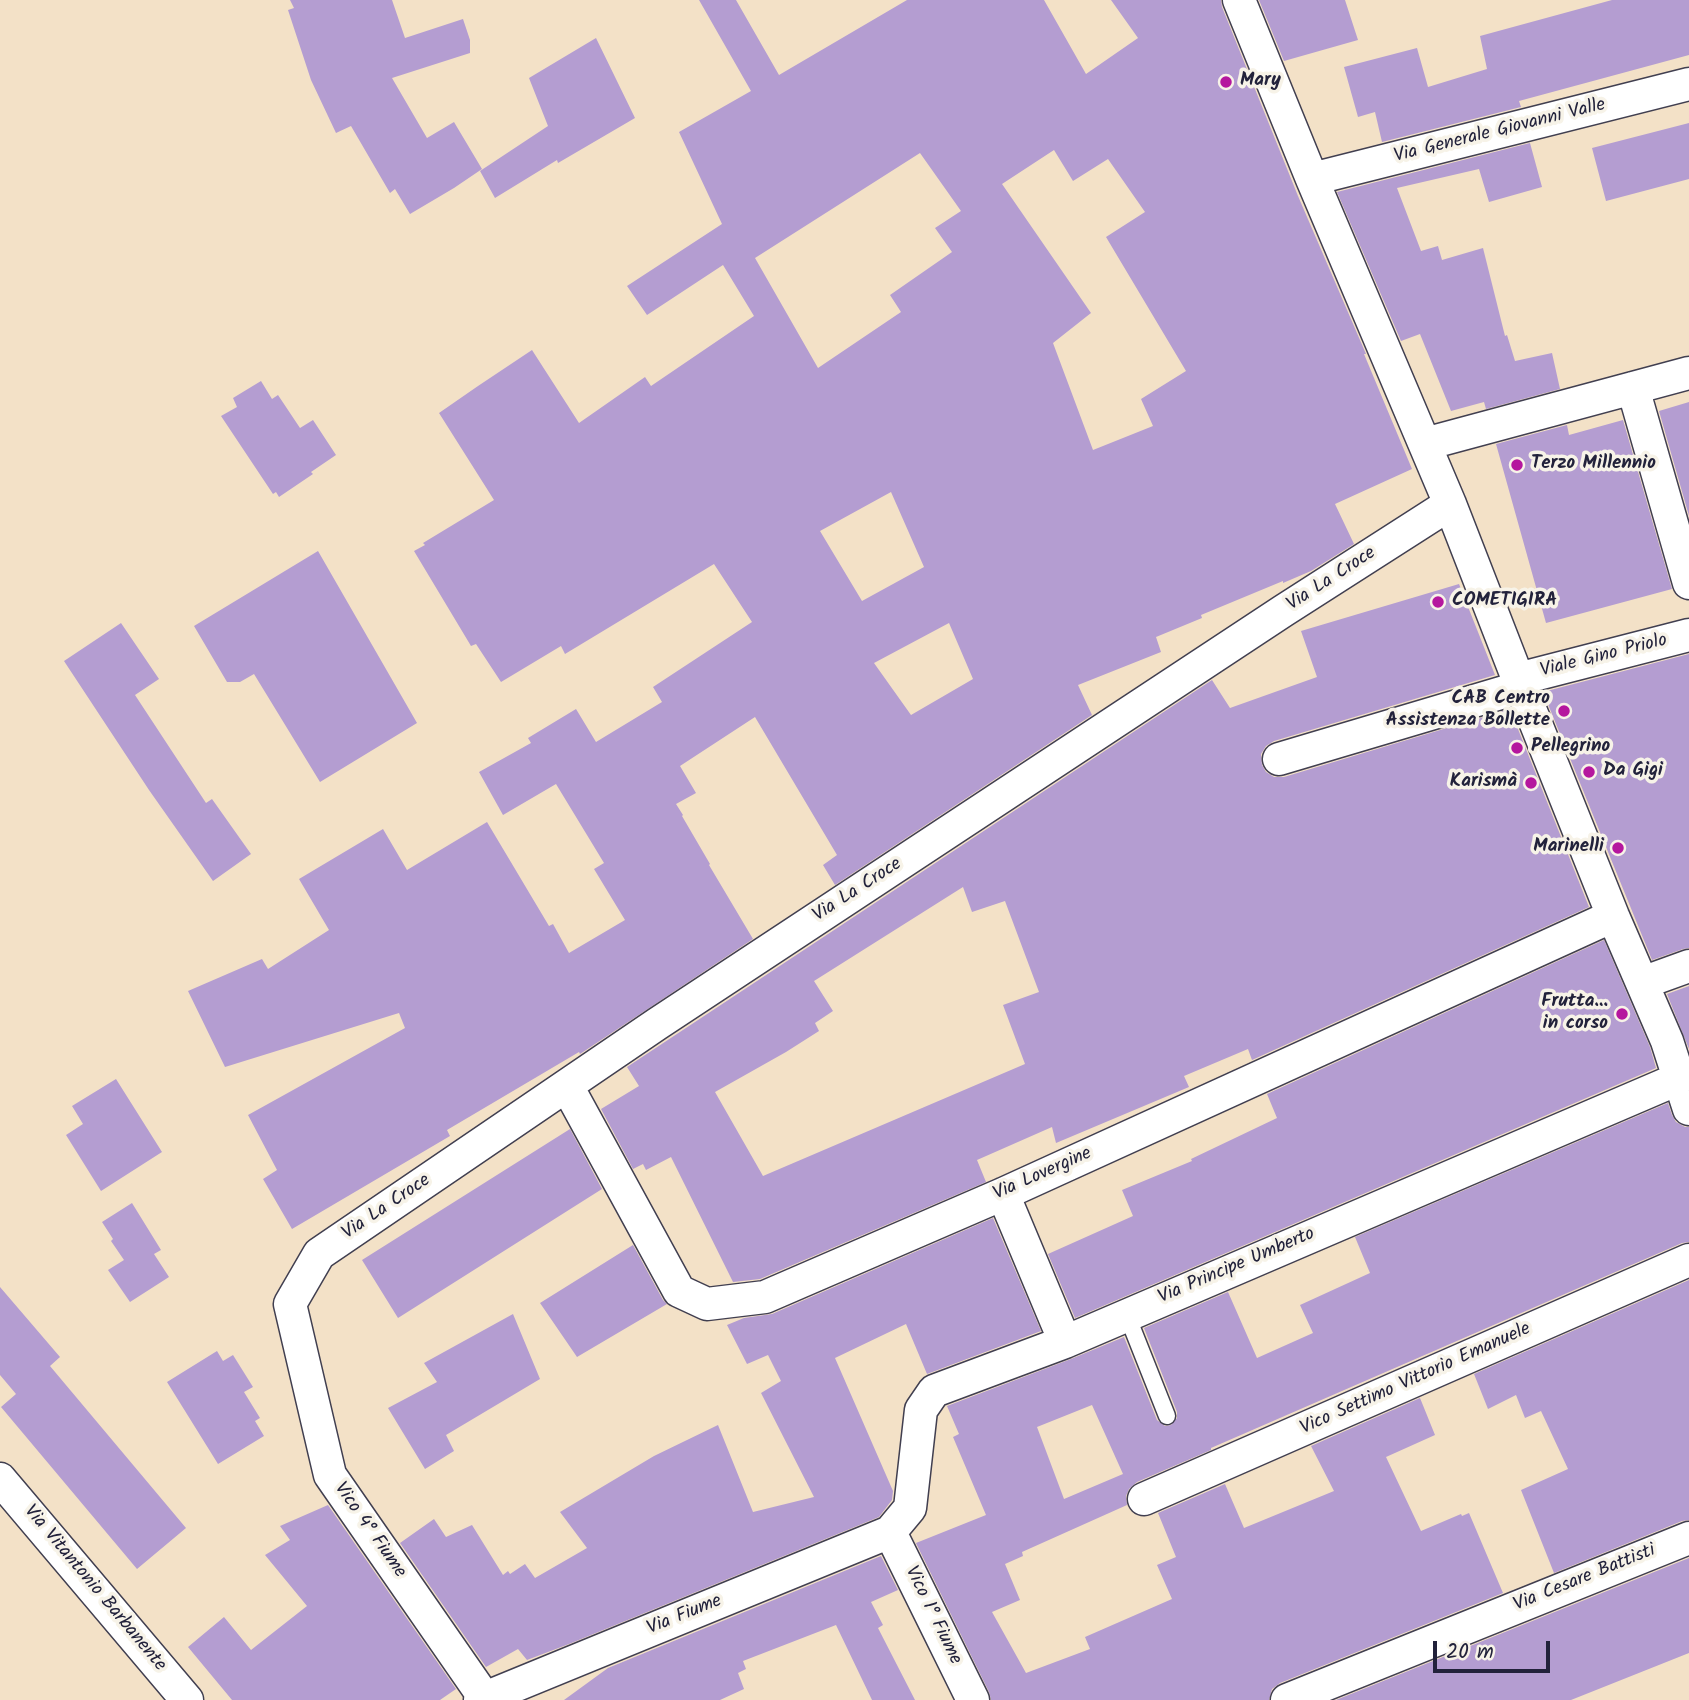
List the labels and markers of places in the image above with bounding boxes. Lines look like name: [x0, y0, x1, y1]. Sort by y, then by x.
place label: Mary: [1240, 71, 1281, 93]
marker: Mary: [1218, 74, 1234, 90]
place label: Terzo Millennio: [1531, 454, 1656, 476]
marker: Terzo Millennio: [1509, 457, 1525, 473]
place label: COMETIGIRA: [1452, 591, 1557, 613]
marker: COMETIGIRA: [1430, 594, 1446, 610]
place label: CAB Centro Assistenza Bollette: [1386, 689, 1550, 733]
marker: CAB Centro Assistenza Bollette: [1556, 703, 1572, 719]
place label: Pellegrino: [1531, 737, 1610, 759]
marker: Pellegrino: [1509, 740, 1525, 756]
place label: Da Gigi: [1603, 761, 1663, 783]
marker: Da Gigi: [1581, 764, 1597, 780]
place label: Karismà: [1450, 772, 1517, 794]
marker: Karismà: [1523, 775, 1539, 791]
place label: Marinelli: [1533, 837, 1604, 859]
marker: Marinelli: [1610, 840, 1626, 856]
place label: Frutta... in corso: [1541, 992, 1608, 1036]
marker: Frutta... in corso: [1614, 1006, 1630, 1022]

